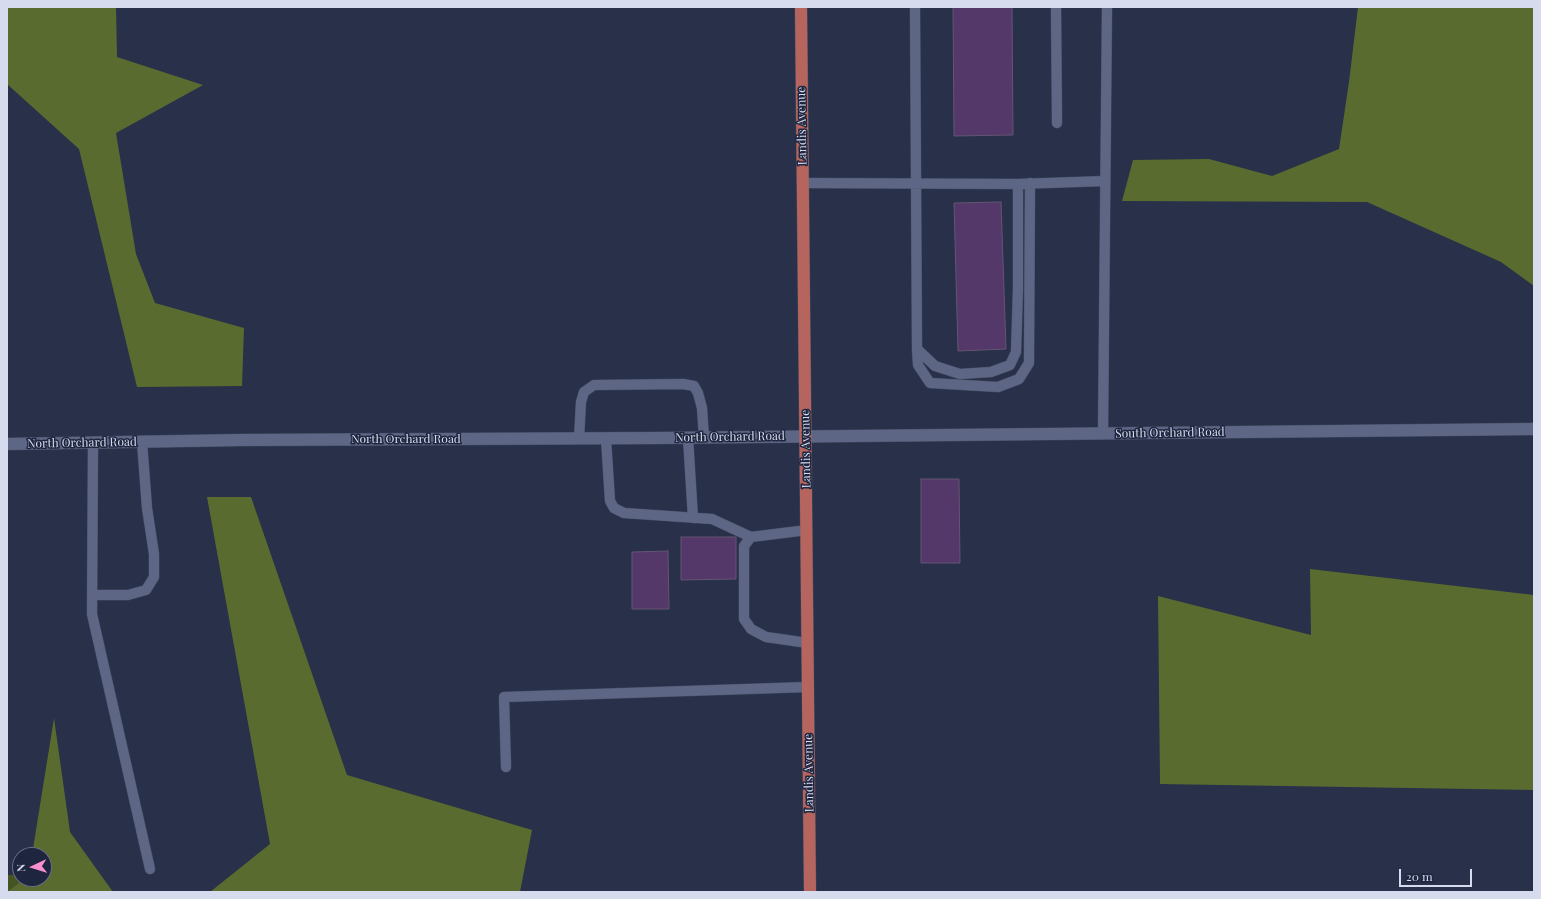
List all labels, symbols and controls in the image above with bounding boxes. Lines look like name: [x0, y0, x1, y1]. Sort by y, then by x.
street label: Landis Avenue: [794, 87, 810, 165]
street label: Landis Avenue: [798, 410, 814, 488]
street label: South Orchard Road: [1115, 425, 1225, 441]
street label: North Orchard Road: [675, 429, 785, 445]
street label: North Orchard Road: [351, 432, 461, 446]
street label: North Orchard Road: [27, 435, 137, 451]
street label: Landis Avenue: [801, 734, 817, 812]
north arrow: [12, 847, 52, 887]
scale bar: [1401, 861, 1474, 887]
text: N: [13, 863, 28, 872]
text: 20 m: [1406, 868, 1433, 884]

